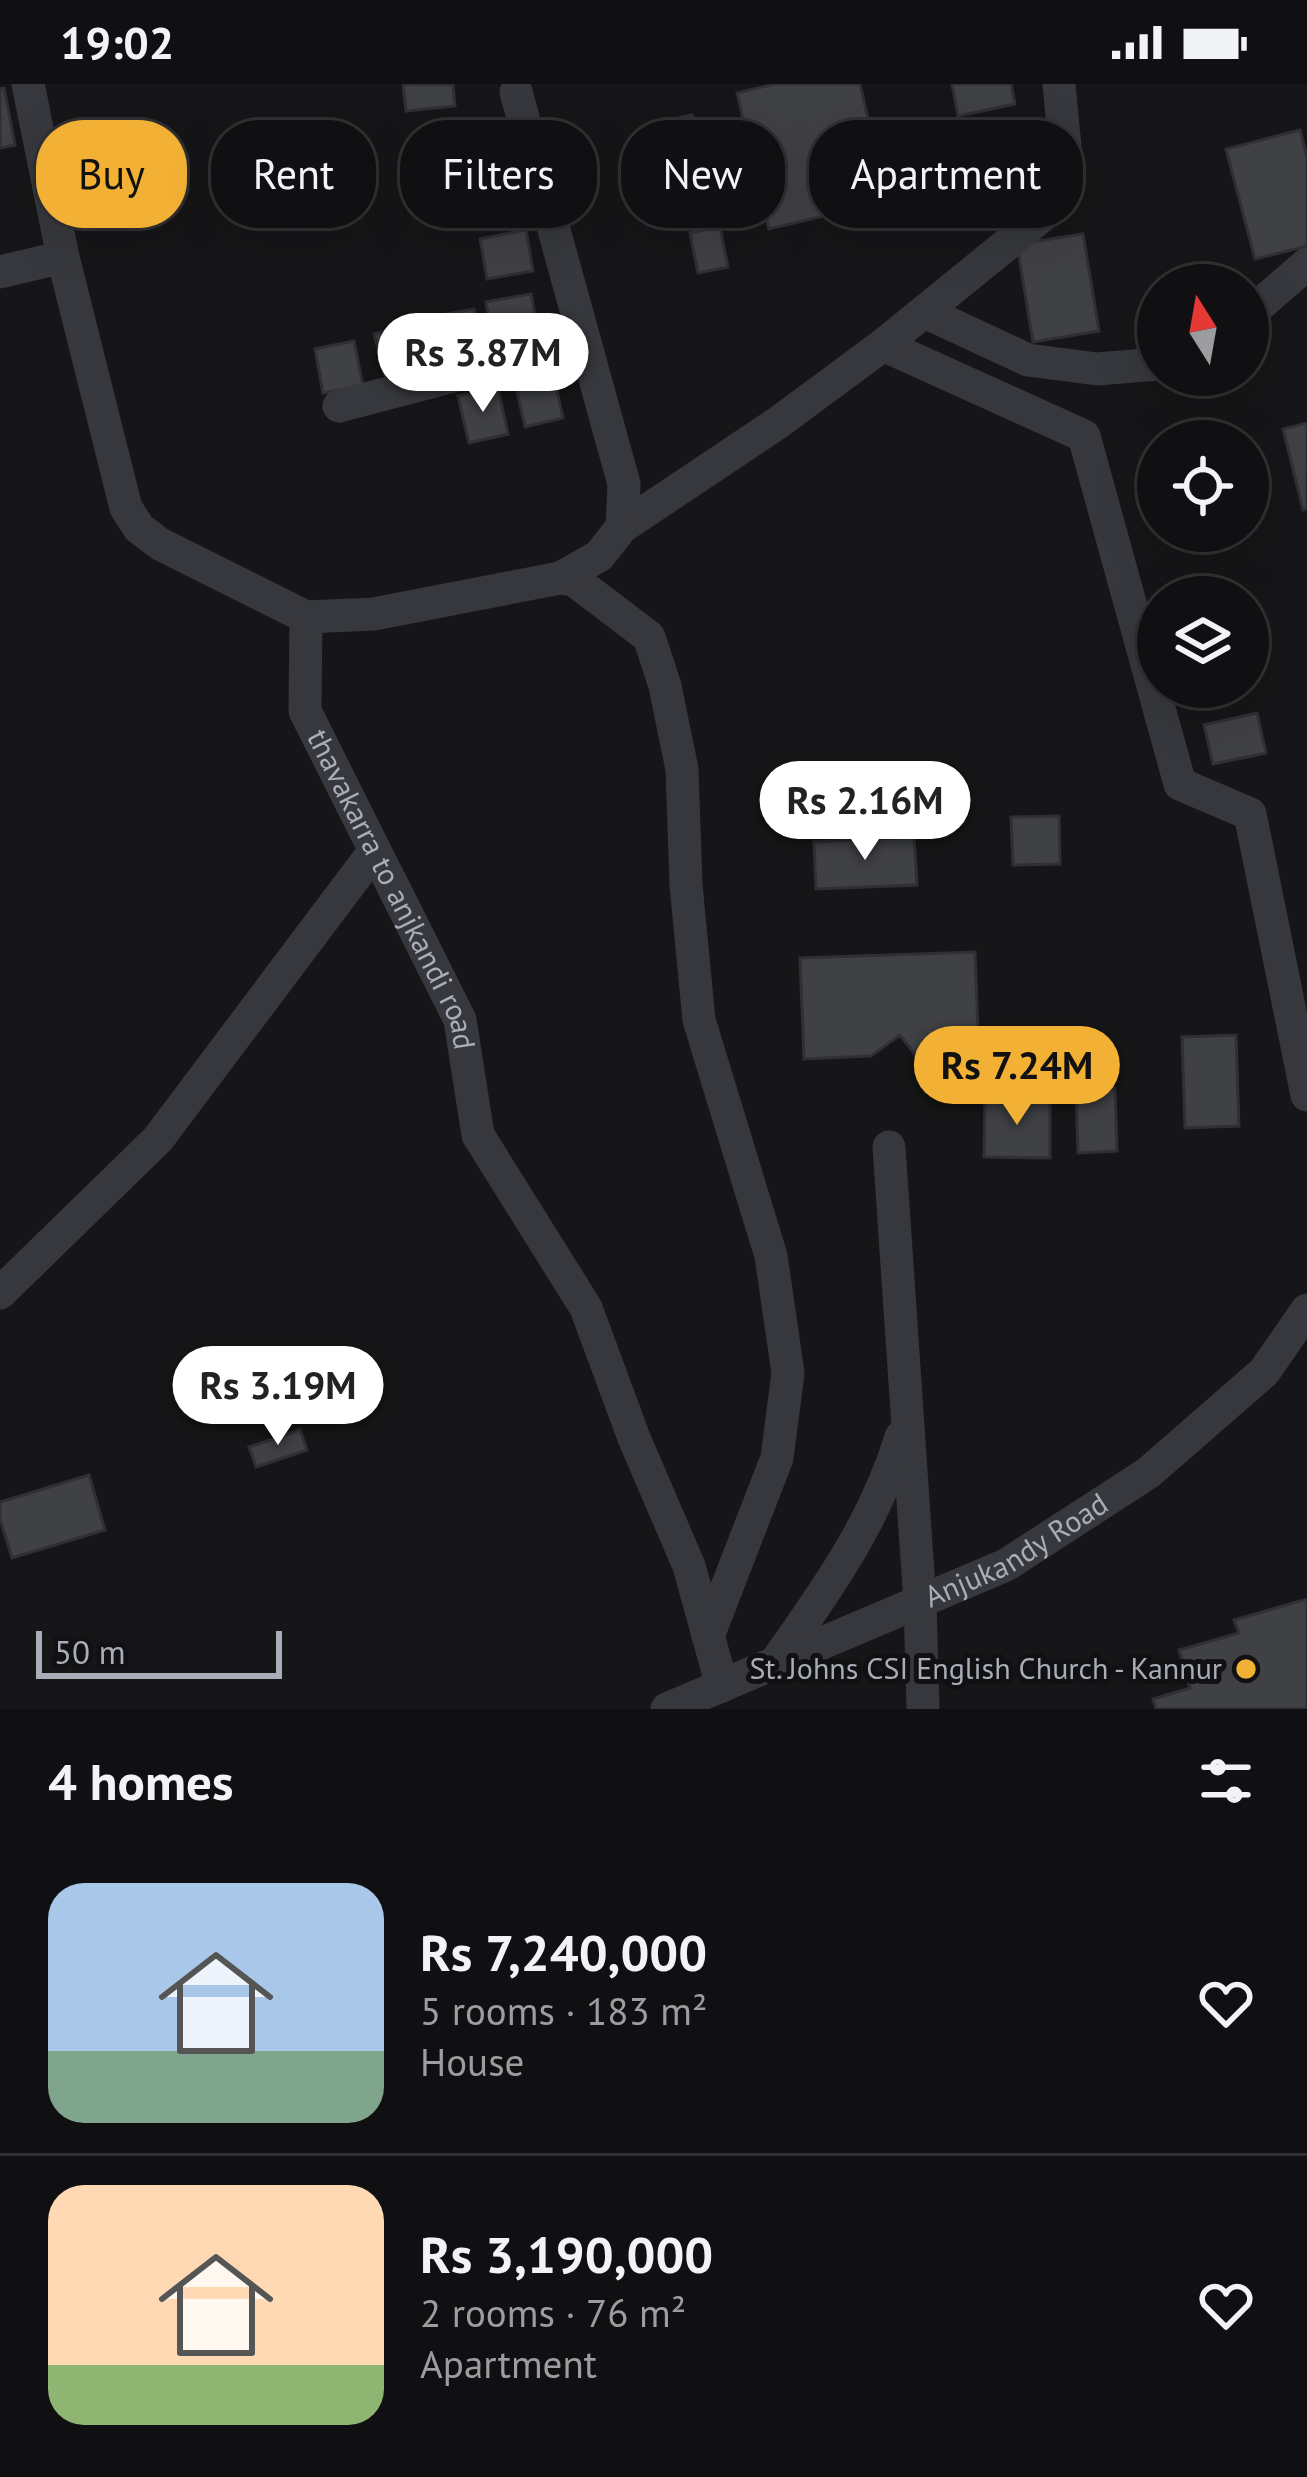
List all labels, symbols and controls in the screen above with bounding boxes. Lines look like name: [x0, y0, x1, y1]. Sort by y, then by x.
text: 19:02: [60, 13, 174, 71]
chip: Buy: [36, 120, 187, 228]
chip: Rent: [211, 120, 376, 228]
chip: Filters: [400, 120, 597, 228]
chip: New: [621, 120, 785, 228]
chip: Apartment: [809, 120, 1083, 228]
north arrow: [1137, 264, 1269, 396]
map controls: [1137, 264, 1269, 708]
pin: Rs 3.87M: [359, 313, 607, 415]
text: Rs 3.87M: [405, 326, 561, 377]
button: locate: [1137, 420, 1269, 552]
button: layers: [1137, 576, 1269, 708]
street label: thavakarra to anjkandi road: [299, 722, 485, 1052]
pin: Rs 2.16M: [741, 761, 989, 863]
text: Rs 2.16M: [787, 774, 943, 825]
pin: Rs 7.24M: [893, 1026, 1141, 1128]
text: Rs 7.24M: [941, 1039, 1093, 1090]
pin: Rs 3.19M: [154, 1346, 402, 1448]
text: Rs 3.19M: [200, 1359, 356, 1410]
street label: Anjukandy Road: [918, 1483, 1115, 1615]
scale bar: [36, 1625, 282, 1678]
text: 50 m: [54, 1630, 126, 1673]
place label: St. Johns CSI English Church - Kannur: [749, 1648, 1222, 1687]
marker: St. Johns CSI English Church - Kannur: [1233, 1656, 1259, 1682]
text: 4 homes: [48, 1748, 234, 1814]
icon: filters: [1193, 1748, 1259, 1814]
text: Rs 7,240,000: [420, 1919, 707, 1985]
icon: home: [144, 1931, 288, 2075]
icon: heart: [1193, 1970, 1259, 2036]
text: 5 rooms · 183 m²: [420, 1985, 707, 2036]
text: House: [420, 2036, 524, 2087]
text: Rs 3,190,000: [420, 2221, 713, 2287]
icon: home: [144, 2233, 288, 2377]
icon: heart: [1193, 2272, 1259, 2338]
text: 2 rooms · 76 m²: [420, 2287, 686, 2338]
text: Apartment: [420, 2338, 597, 2389]

